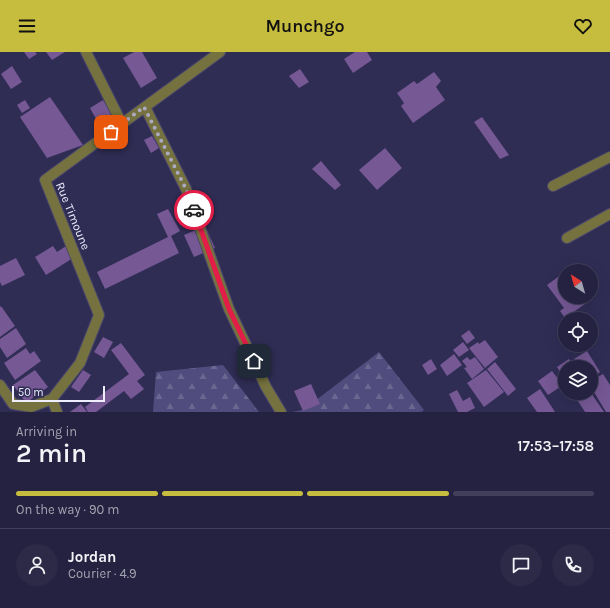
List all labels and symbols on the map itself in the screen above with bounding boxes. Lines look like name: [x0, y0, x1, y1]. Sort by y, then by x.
pin: [94, 115, 128, 149]
street label: Rue Timoune: [53, 180, 93, 252]
courier: [174, 190, 214, 230]
north arrow: [558, 264, 598, 304]
pin: [237, 344, 271, 378]
scale bar: [12, 384, 105, 403]

